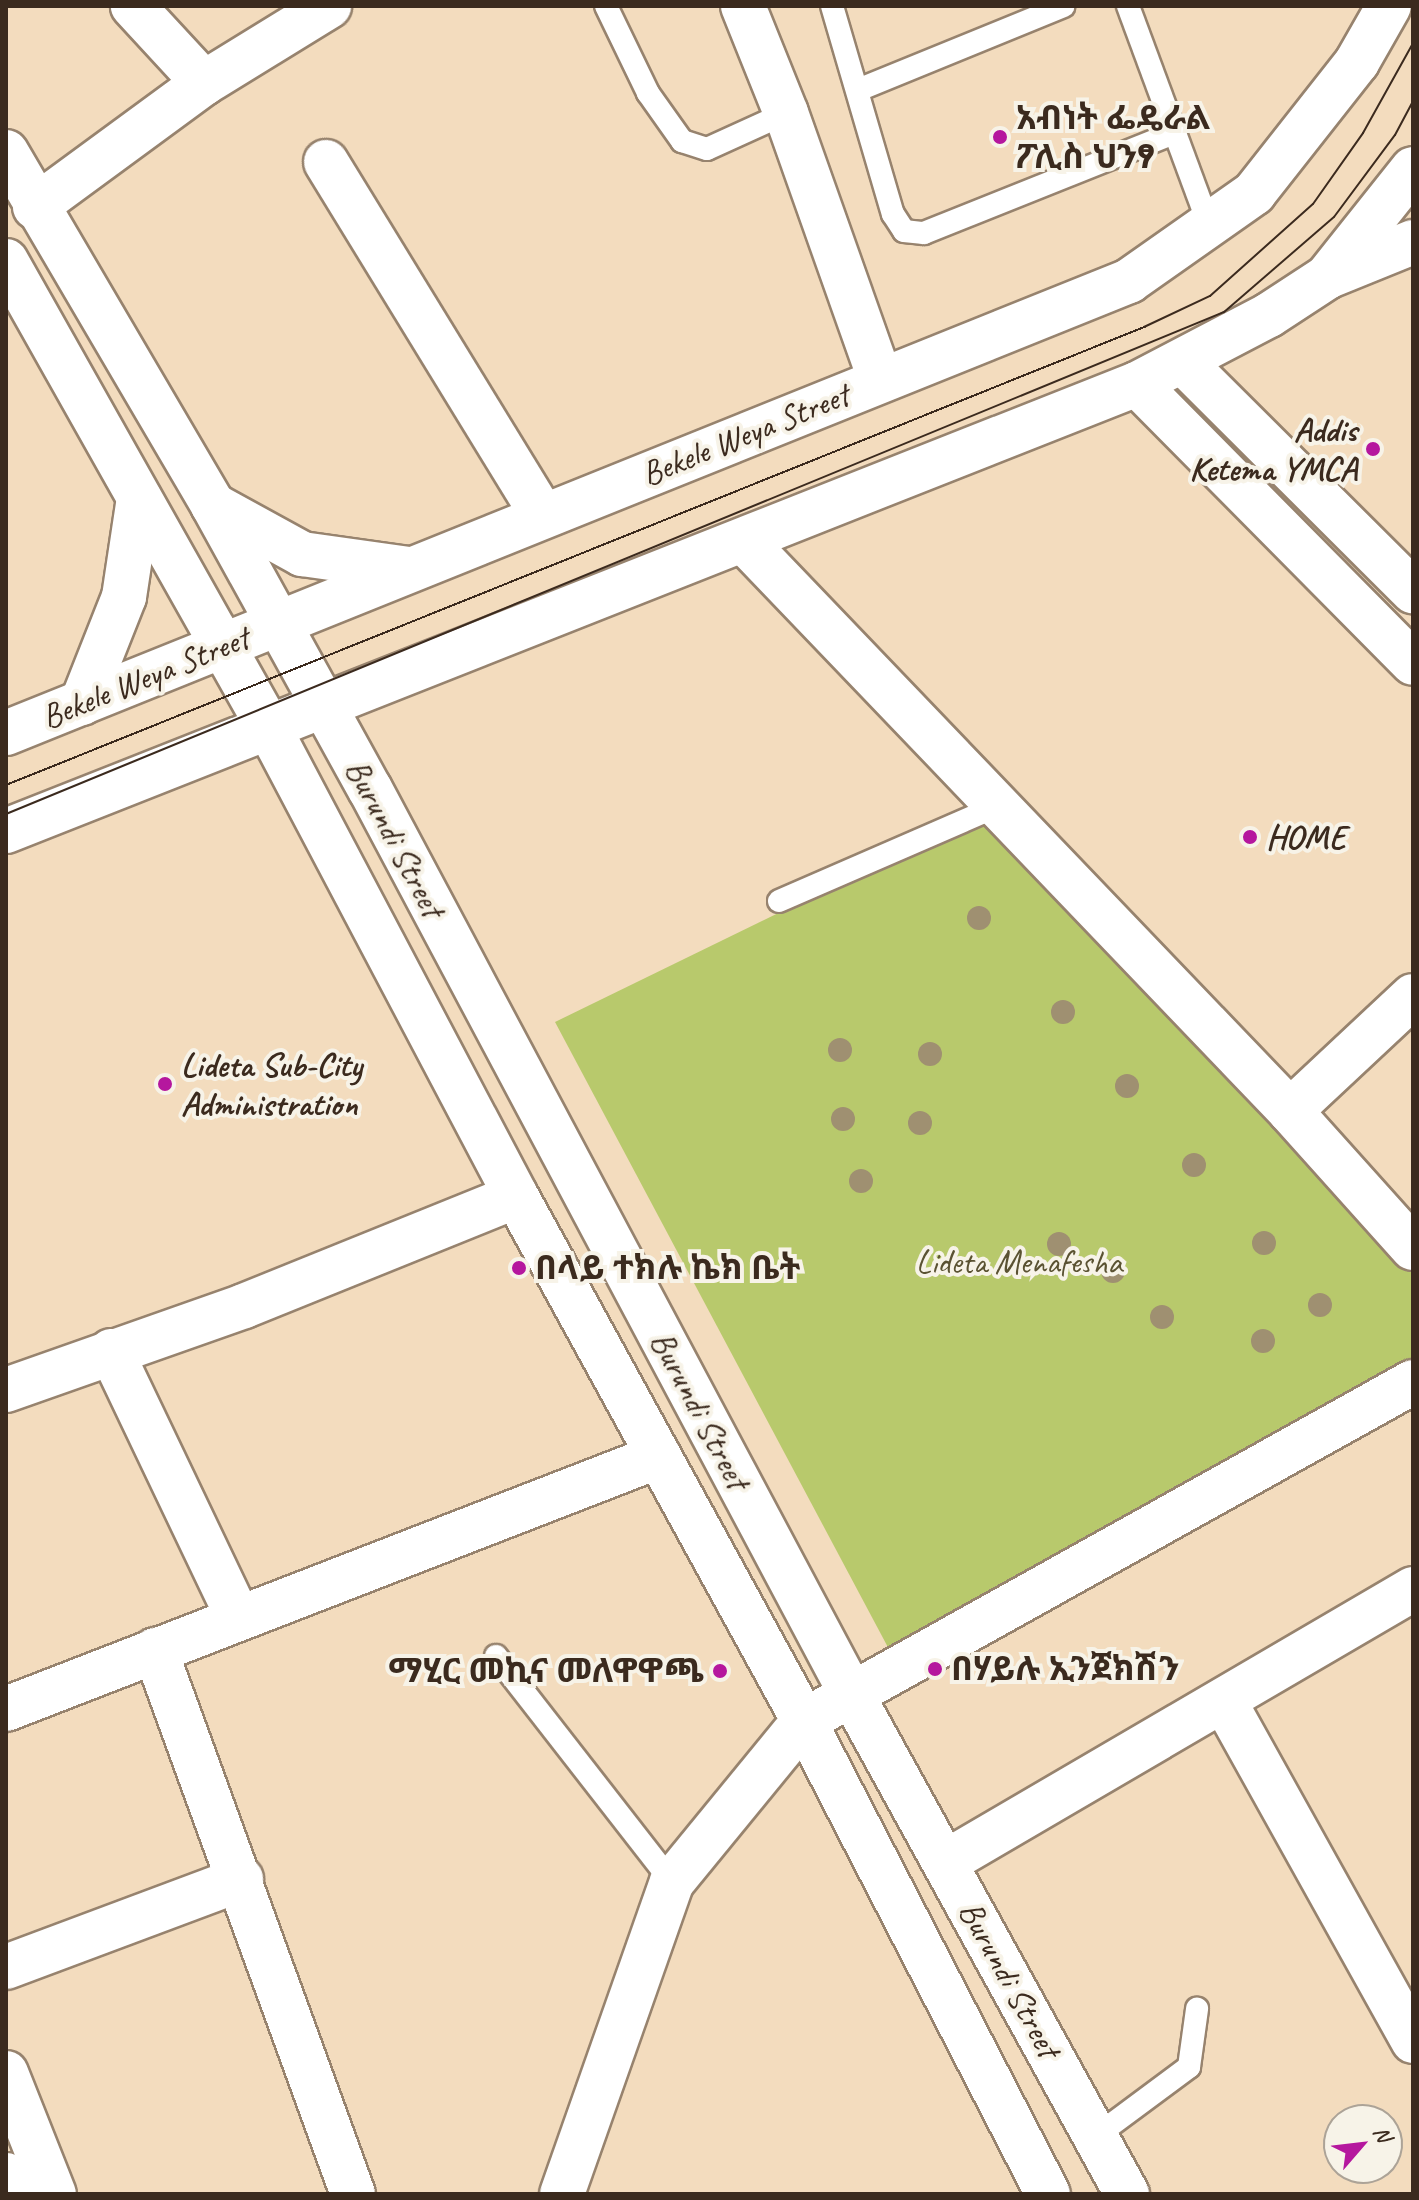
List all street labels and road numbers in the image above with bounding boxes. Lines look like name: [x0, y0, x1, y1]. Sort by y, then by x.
street label: Bekele Weya Street: [635, 374, 855, 494]
street label: Bekele Weya Street: [35, 617, 255, 737]
street label: Burundi Street: [337, 752, 453, 924]
street label: Burundi Street: [642, 1324, 758, 1496]
street label: Burundi Street: [950, 1894, 1070, 2064]

